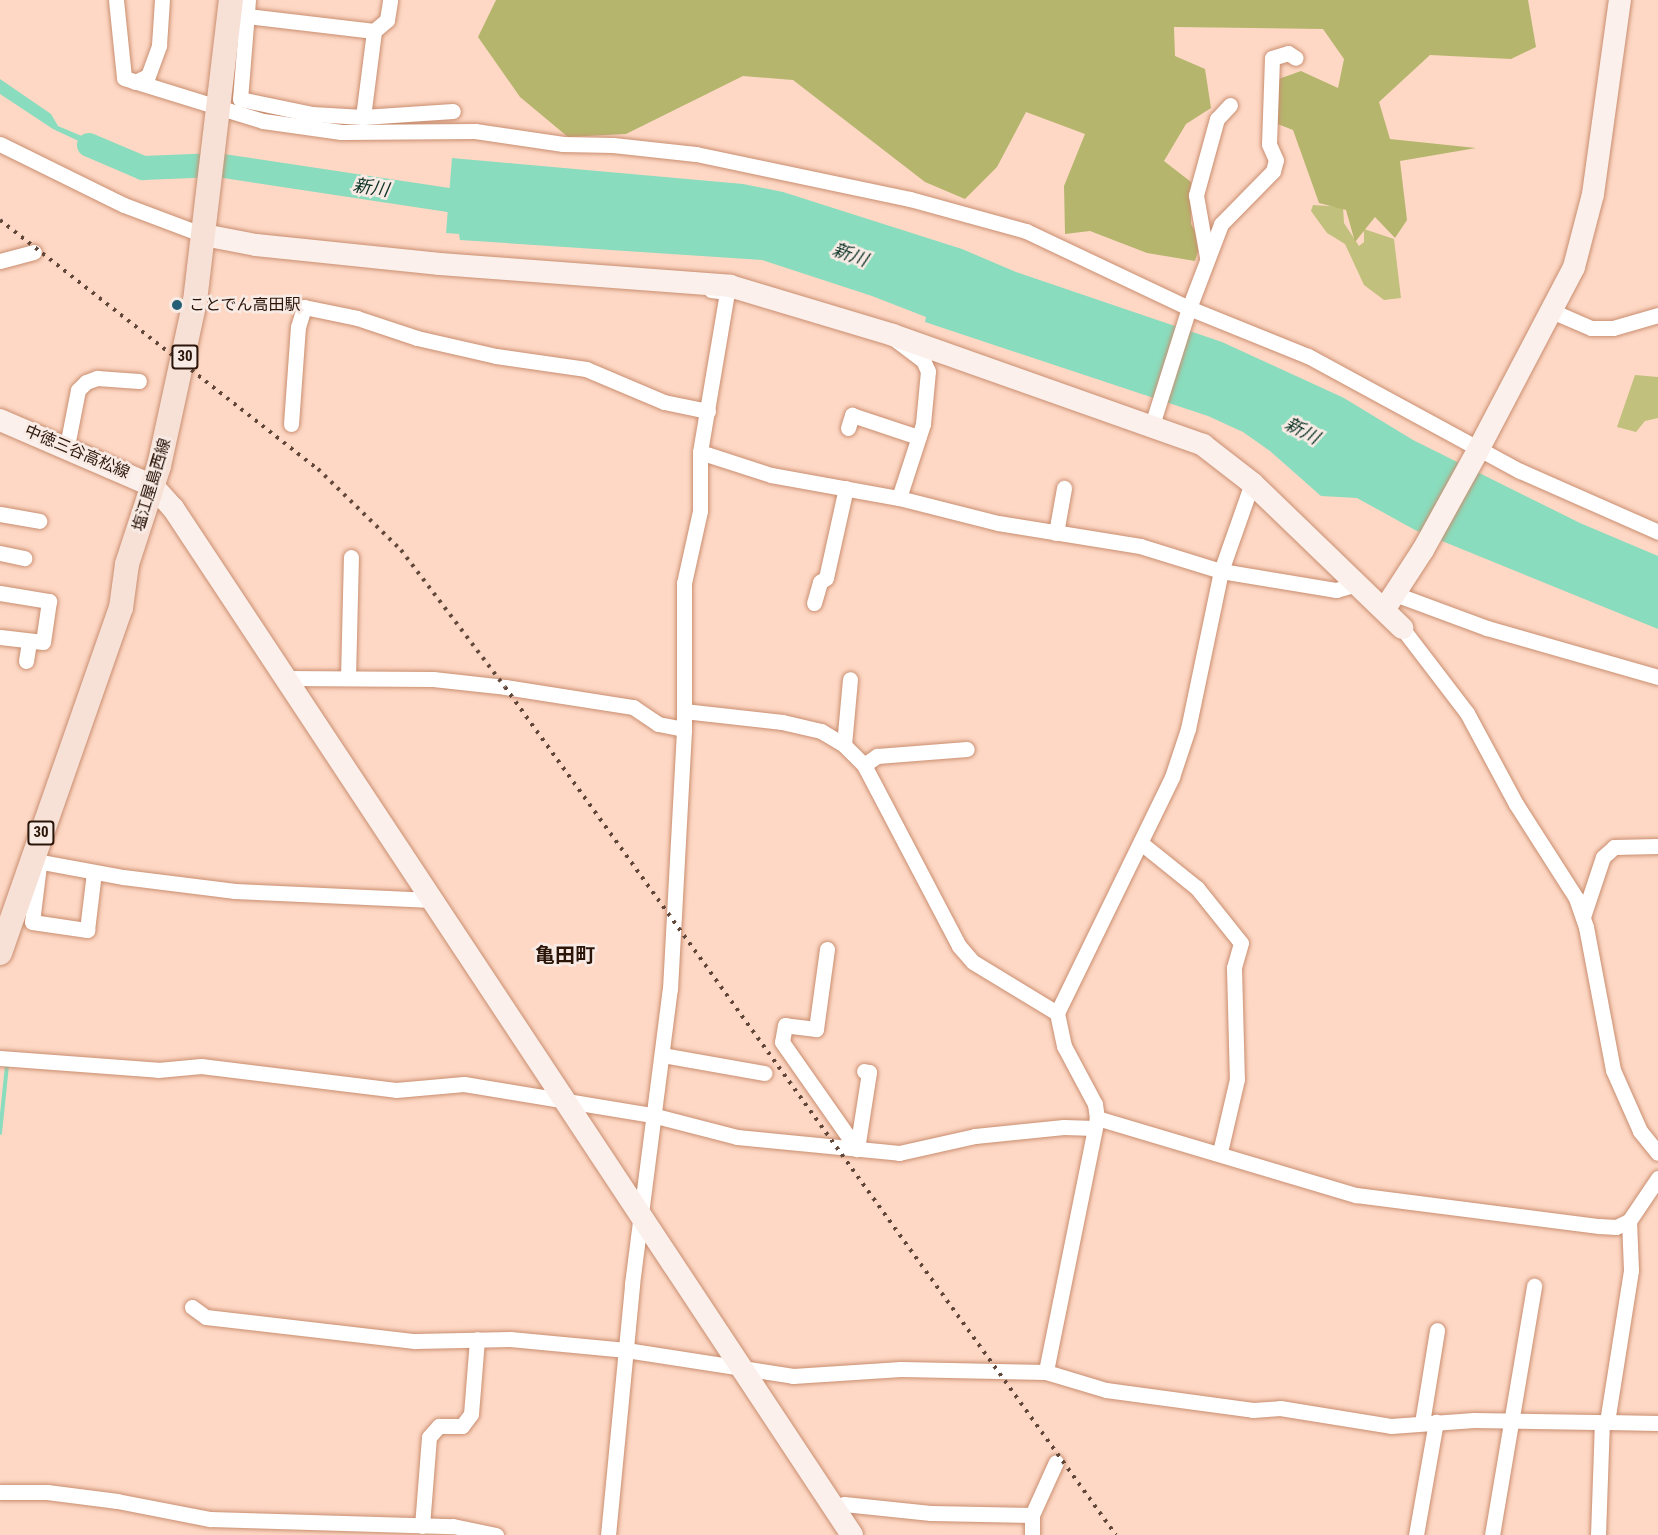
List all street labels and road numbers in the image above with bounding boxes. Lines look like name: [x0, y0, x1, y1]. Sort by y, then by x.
road number: 30: [170, 345, 200, 369]
street label: 中徳三谷高松線: [22, 421, 132, 483]
street label: 塩江屋島西線: [129, 436, 175, 534]
road number: 30: [26, 821, 56, 845]

